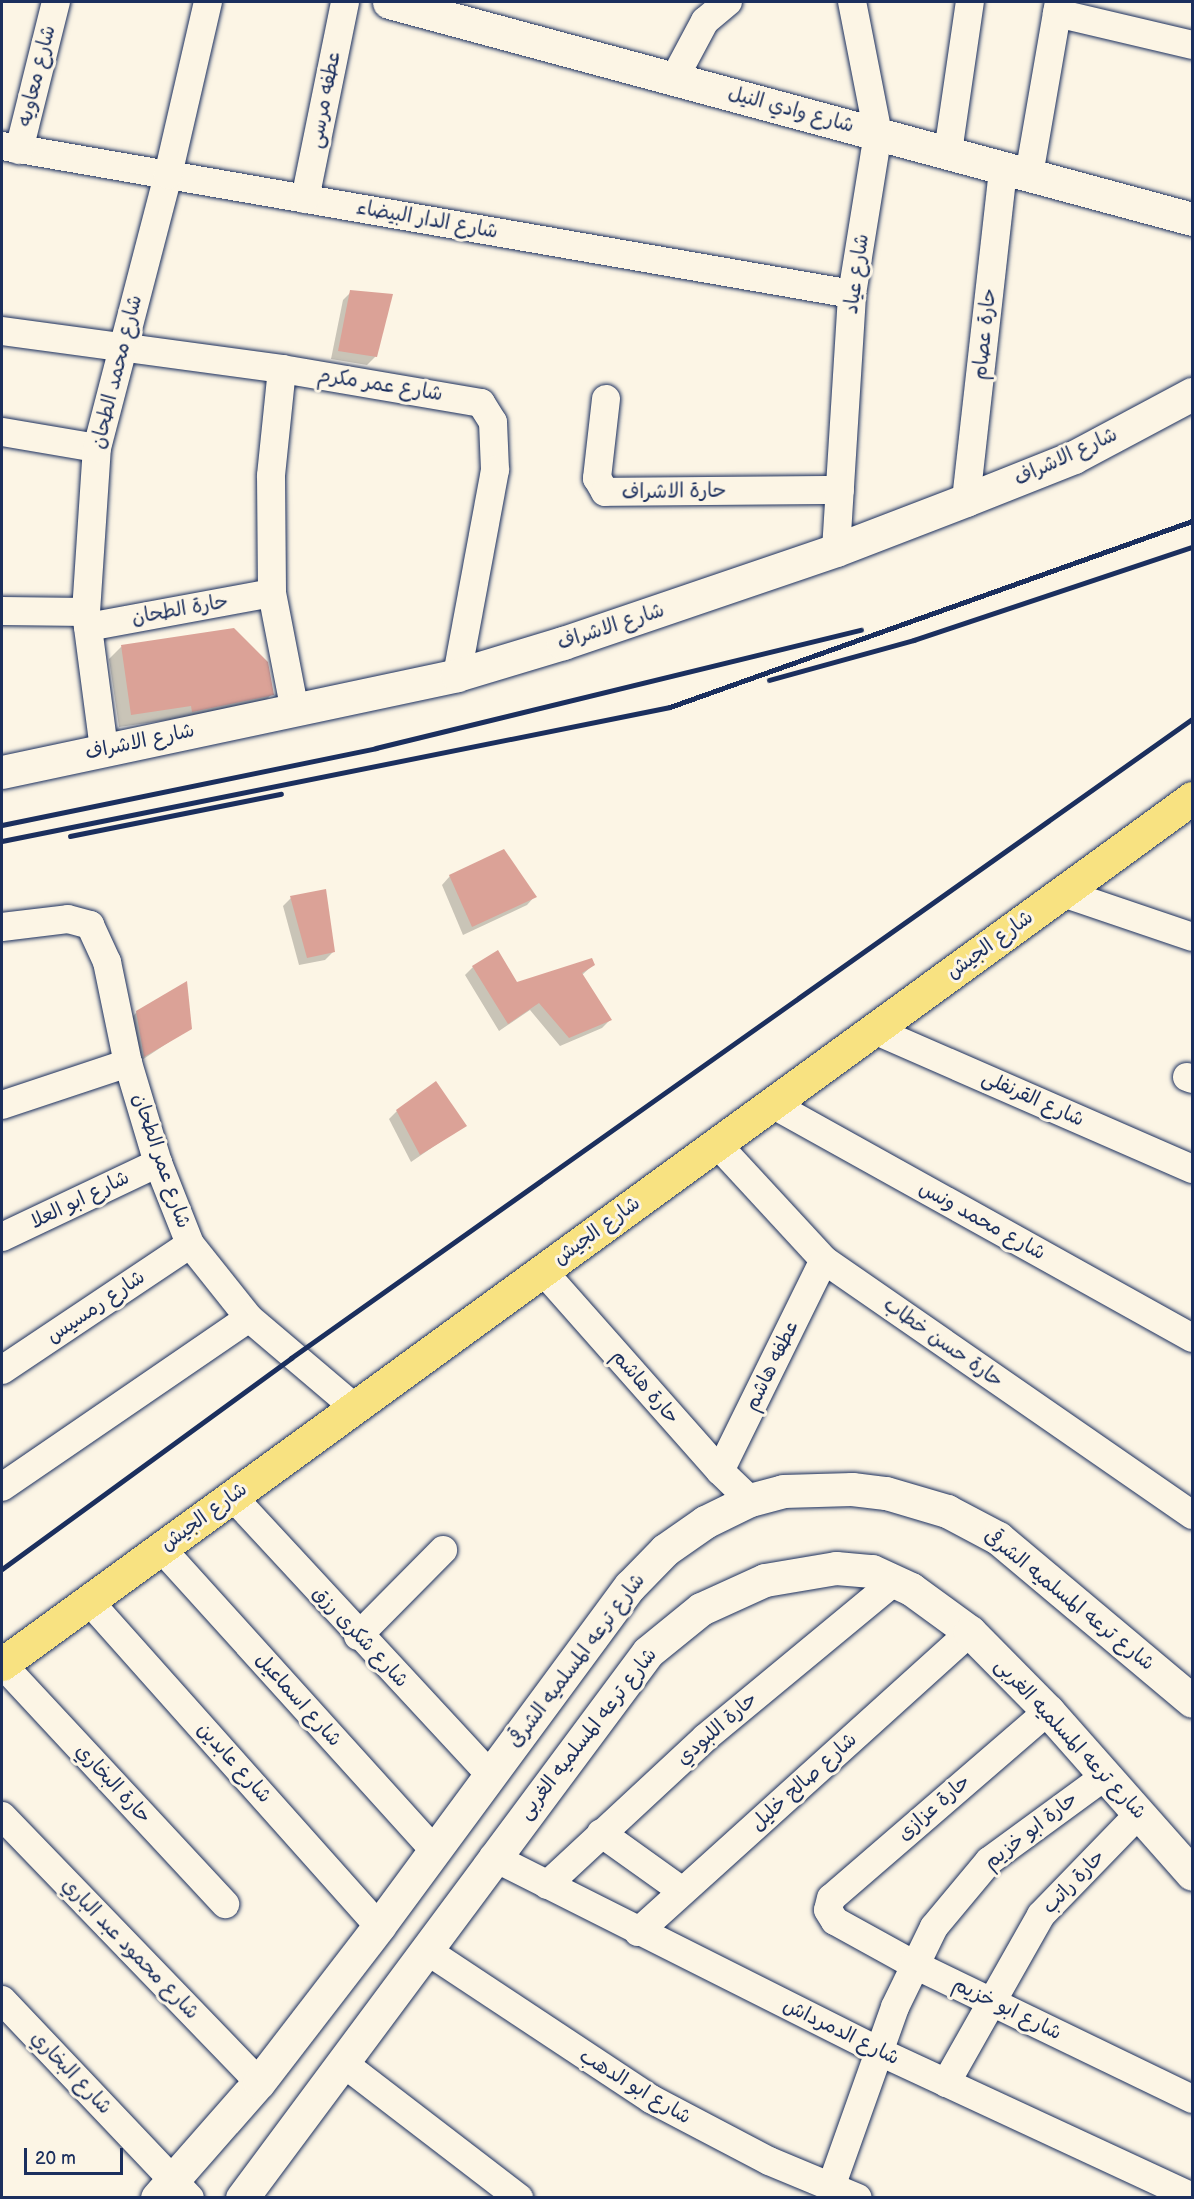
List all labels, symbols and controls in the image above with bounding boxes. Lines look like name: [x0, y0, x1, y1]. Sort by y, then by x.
street label: شارع معاويه: [13, 23, 61, 129]
street label: عطفه مرسى: [304, 50, 346, 150]
street label: شارع وادي النيل: [725, 82, 857, 138]
street label: شارع الدار البيضاء: [354, 196, 500, 244]
street label: شارع عياد: [840, 232, 874, 316]
street label: حارة عصام: [968, 287, 1002, 381]
street label: شارع محمد الطحان: [86, 293, 148, 451]
street label: شارع عمر مكرم: [316, 363, 444, 407]
street label: شارع الاشراف: [1011, 423, 1121, 491]
street label: حارة الاشراف: [621, 479, 727, 505]
street label: حارة الطحان: [130, 590, 230, 630]
street label: شارع الاشراف: [554, 598, 668, 656]
street label: شارع الاشراف: [83, 719, 197, 765]
street label: شارع الجيش: [942, 906, 1038, 984]
street label: شارع القرنفلى: [978, 1066, 1088, 1132]
street label: شارع عمر الطحان: [127, 1090, 195, 1232]
street label: شارع ابو العلا: [26, 1166, 134, 1234]
street label: شارع محمد ونس: [915, 1176, 1049, 1266]
street label: شارع الجيش: [549, 1192, 645, 1270]
street label: شارع رمسيس: [42, 1265, 150, 1349]
street label: حارة حسن خطاب: [878, 1293, 1008, 1393]
street label: عطفه هاشم: [740, 1317, 804, 1415]
street label: حارة هاشم: [606, 1345, 684, 1429]
street label: شارع الجيش: [156, 1478, 252, 1556]
street label: شارع ترعه المسلميه الشرقى: [979, 1524, 1159, 1676]
street label: شارع ترعه المسلميه الشرقى: [504, 1569, 650, 1753]
street label: شارع شكرى رزق: [307, 1581, 413, 1693]
street label: شارع ترعه المسلميه الغربى: [514, 1643, 662, 1825]
street label: شارع اسماعيل: [250, 1648, 346, 1752]
street label: شارع ترعه المسلميه الغربى: [989, 1654, 1151, 1824]
street label: حارة اللبودي: [672, 1687, 762, 1771]
street label: شارع عابدين: [192, 1718, 276, 1808]
street label: شارع صالح خليل: [746, 1728, 862, 1836]
street label: حارة البخاري: [70, 1739, 156, 1829]
street label: حارة عزازى: [893, 1770, 975, 1846]
street label: حارة ابو خزيم: [980, 1787, 1082, 1875]
street label: حارة راتب: [1038, 1845, 1110, 1919]
street label: شارع محمود عبد الباري: [56, 1873, 204, 2025]
street label: شارع ابو خزيم: [949, 1972, 1065, 2046]
street label: شارع الدمرداش: [779, 1993, 903, 2071]
street label: شارع البخاري: [25, 2026, 117, 2120]
street label: شارع ابو الدهب: [575, 2044, 695, 2130]
scale bar: [27, 2136, 126, 2174]
text: 20 m: [35, 2148, 76, 2169]

